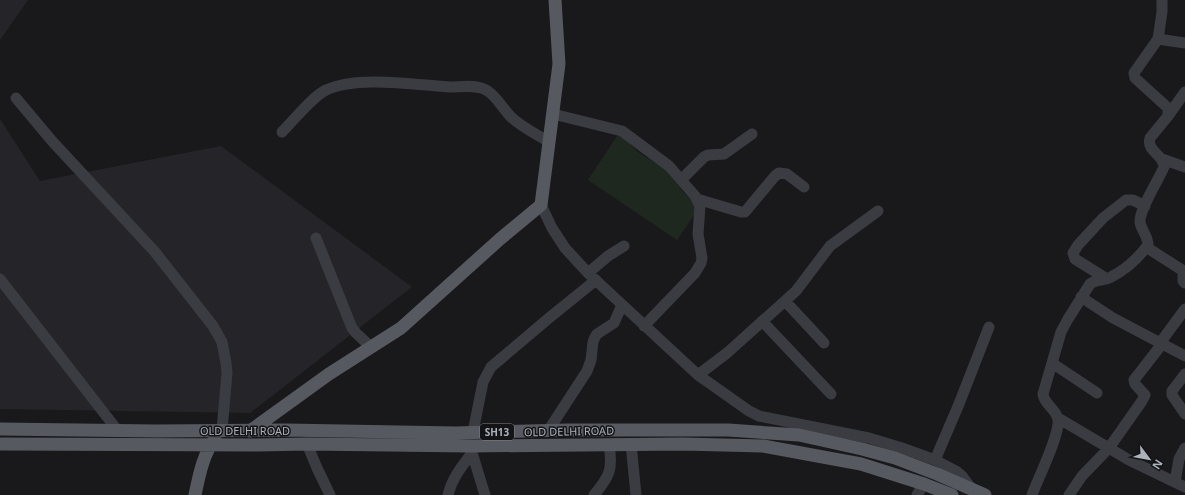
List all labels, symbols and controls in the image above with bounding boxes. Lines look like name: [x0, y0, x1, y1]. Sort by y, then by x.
street label: OLD DELHI ROAD: [200, 423, 290, 438]
street label: OLD DELHI ROAD: [524, 423, 614, 439]
road number: SH13: [480, 424, 514, 440]
north arrow: [1129, 439, 1169, 479]
text: N: [1149, 457, 1167, 472]

